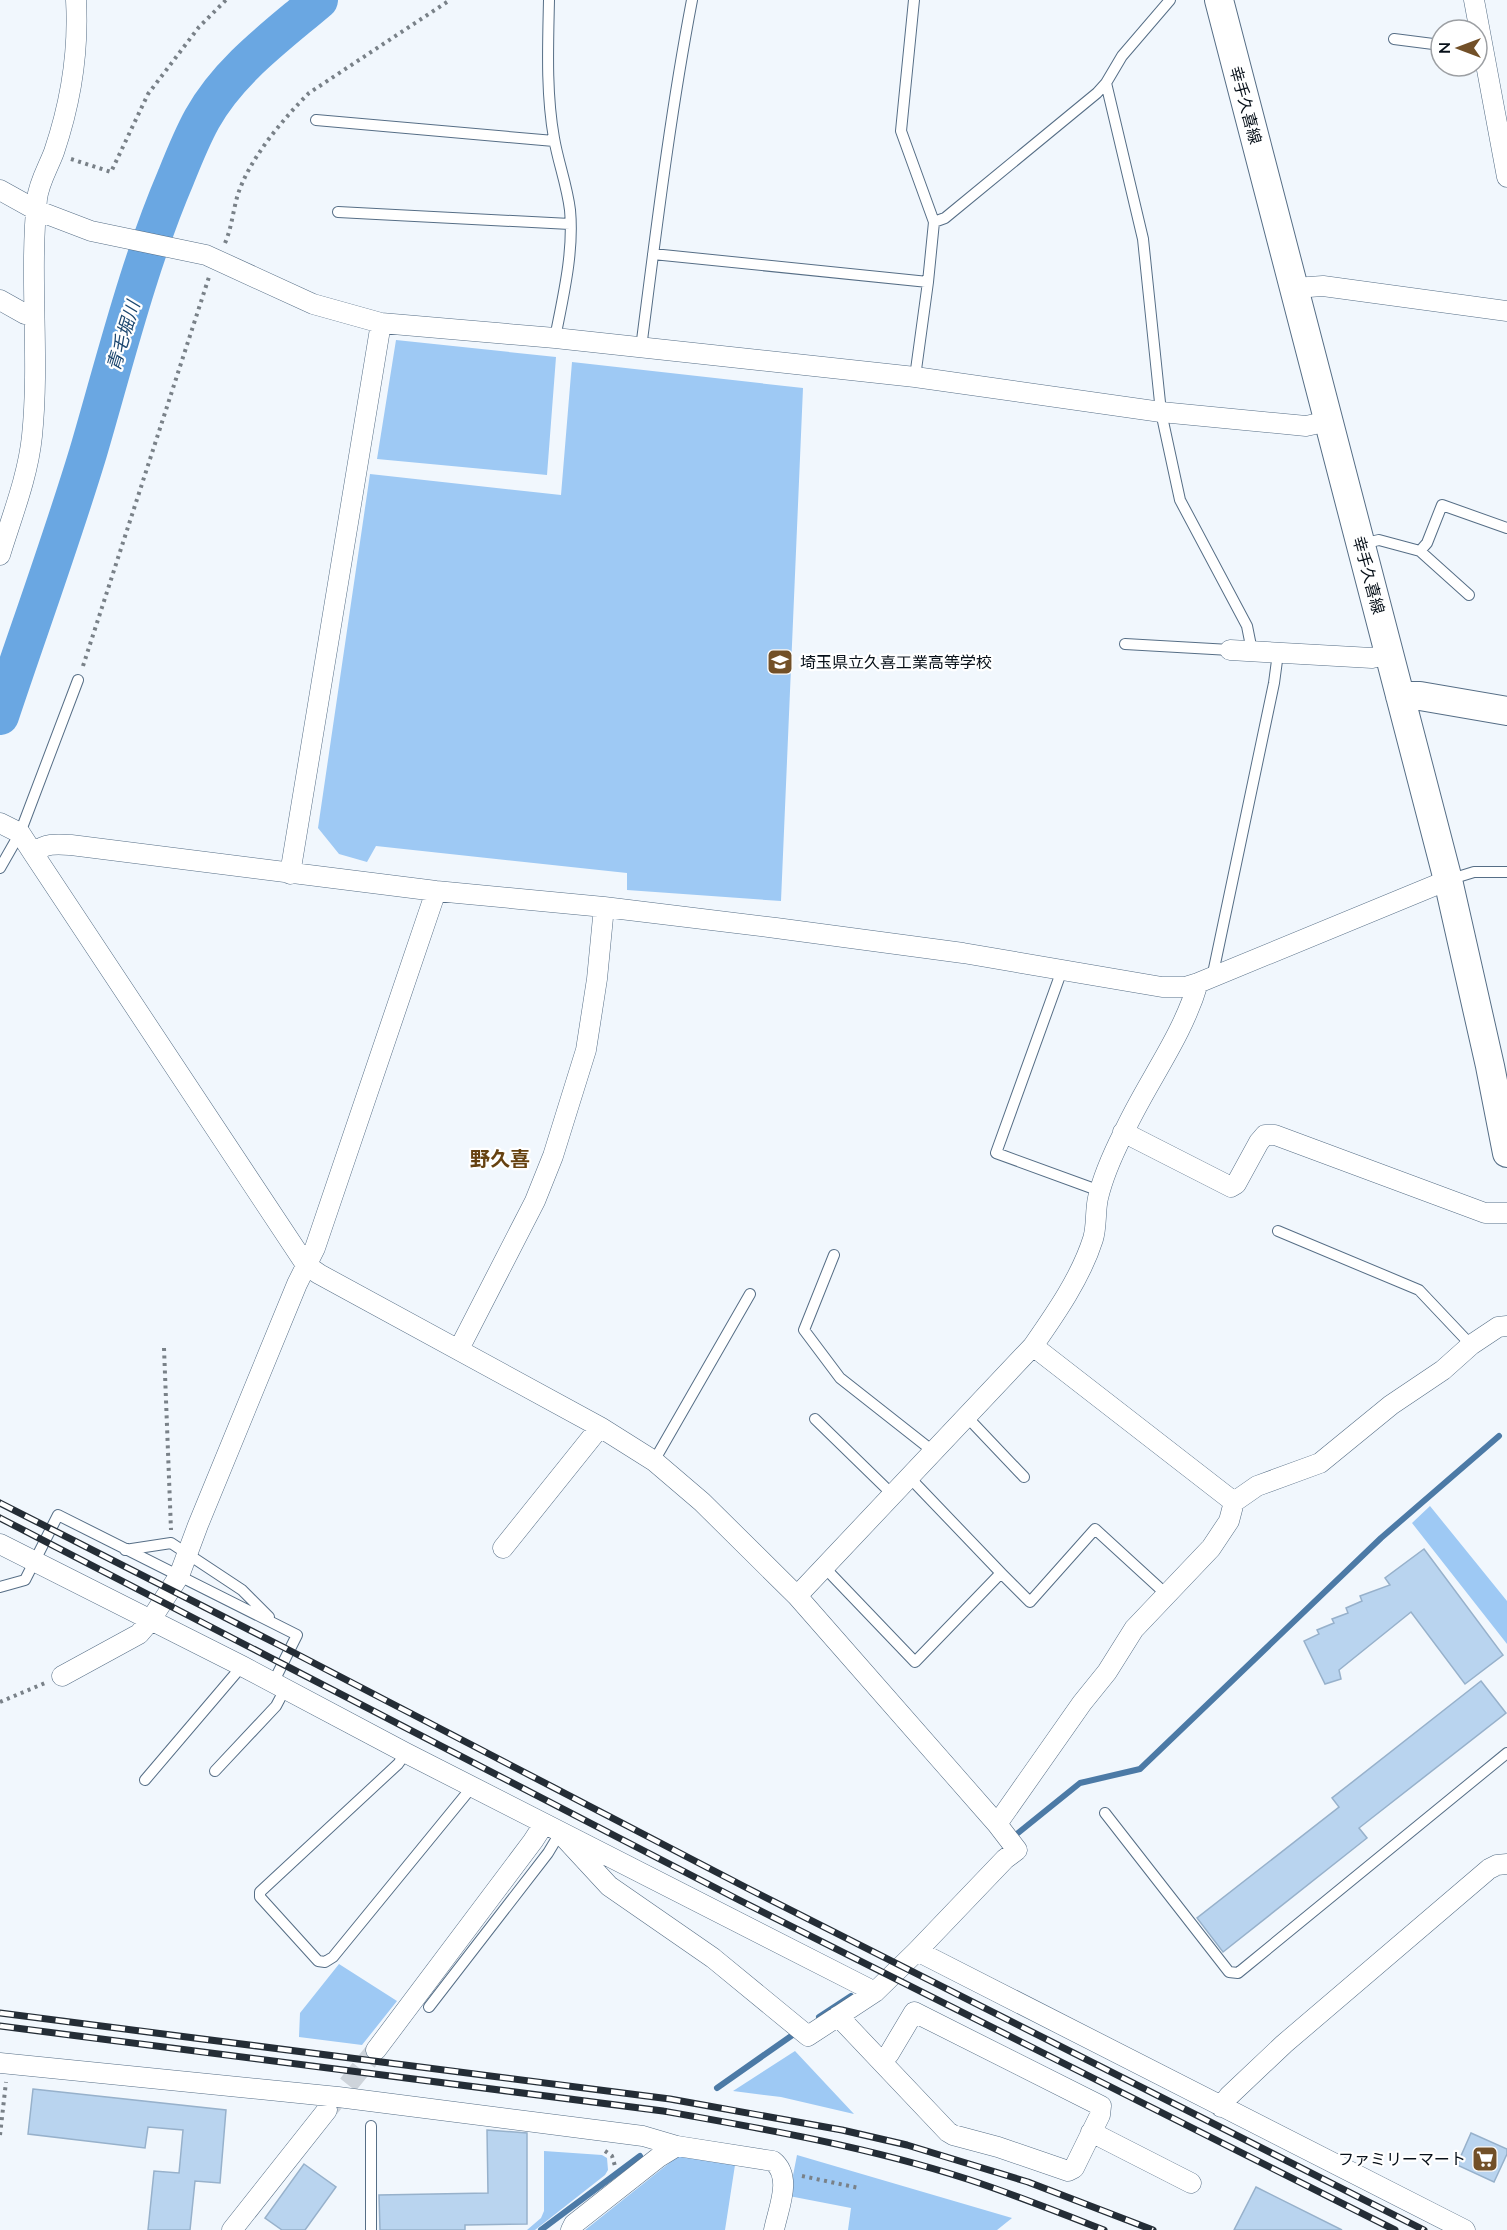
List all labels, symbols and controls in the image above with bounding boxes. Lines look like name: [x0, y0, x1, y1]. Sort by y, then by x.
north arrow: [1429, 18, 1489, 78]
text: N: [1434, 42, 1454, 54]
street label: 幸手久喜線: [1226, 64, 1266, 146]
water label: 青毛堀川: [101, 296, 145, 374]
street label: 幸手久喜線: [1349, 534, 1389, 616]
school or university icon: 埼玉県立久喜工業高等学校: [765, 647, 795, 677]
place label: 埼玉県立久喜工業高等学校: [800, 652, 992, 672]
district label: 野久喜: [470, 1146, 530, 1171]
supermarket icon: ファミリーマート: [1470, 2144, 1500, 2174]
place label: ファミリーマート: [1338, 2149, 1466, 2169]

